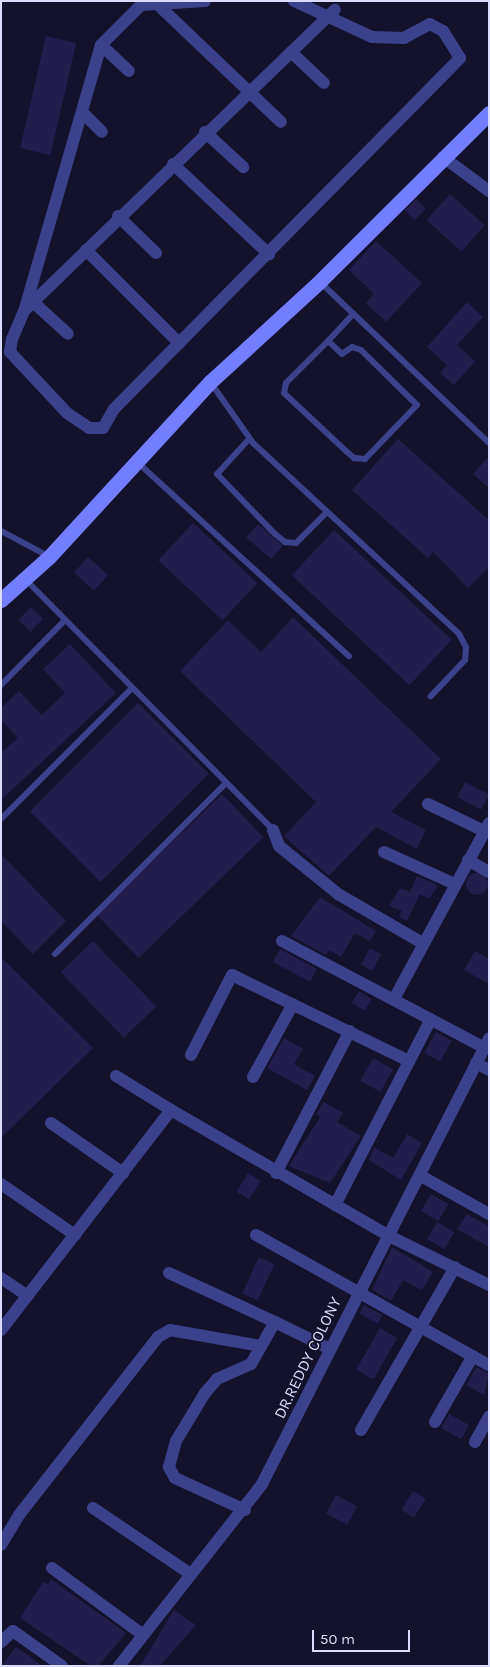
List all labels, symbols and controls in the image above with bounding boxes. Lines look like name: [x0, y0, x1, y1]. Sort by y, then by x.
street label: DR.REDDY COLONY: [270, 1294, 346, 1422]
scale bar: [315, 1620, 412, 1652]
text: 50 m: [320, 1630, 355, 1648]

